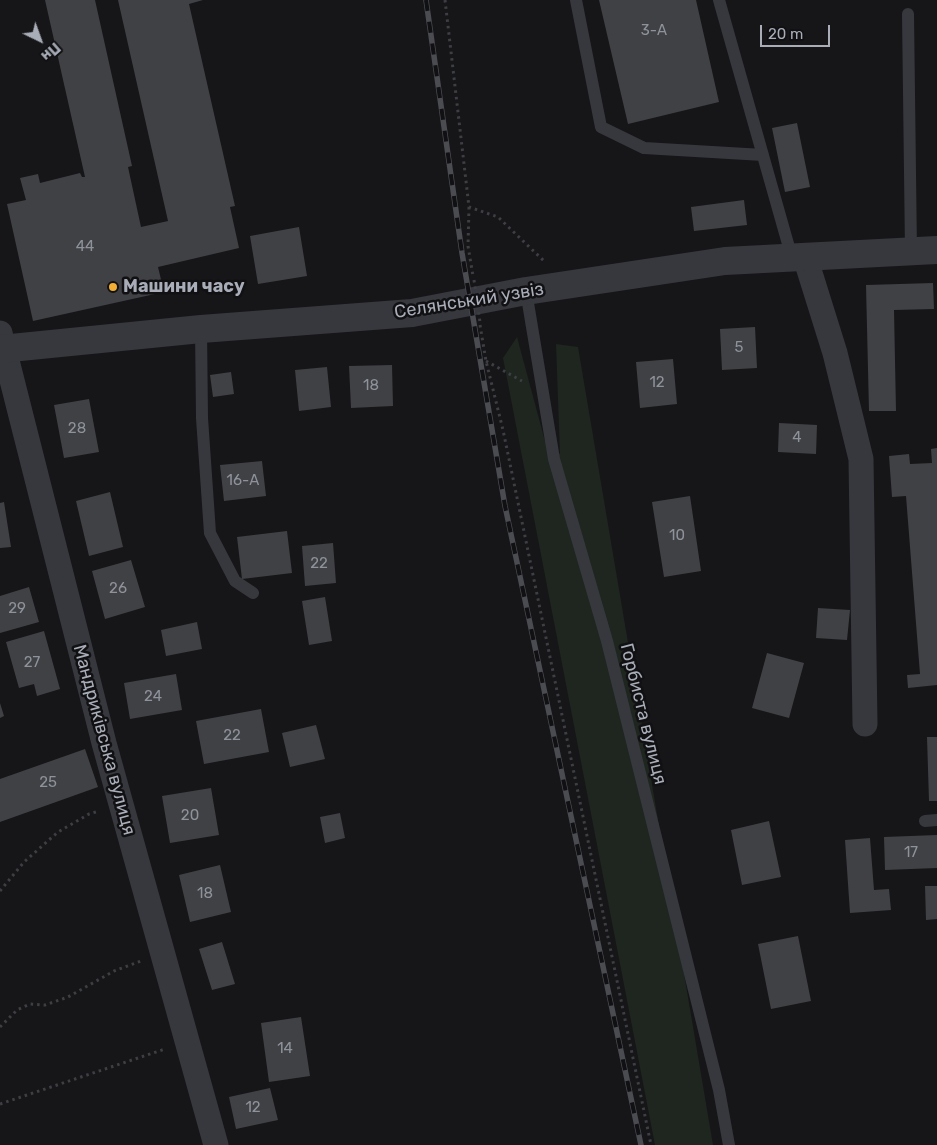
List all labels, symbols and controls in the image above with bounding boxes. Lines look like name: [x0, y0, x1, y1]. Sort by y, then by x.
north arrow: [15, 15, 65, 65]
scale bar: [762, 15, 832, 47]
house number: 3-А: [641, 22, 667, 40]
text: 20 m: [768, 25, 803, 43]
text: Пн: [37, 39, 63, 64]
house number: 44: [76, 238, 94, 256]
place label: Машини часу: [123, 276, 245, 298]
street label: Селянський узвіз: [393, 279, 545, 323]
marker: Машини часу: [107, 281, 119, 293]
house number: 5: [735, 339, 743, 357]
house number: 12: [649, 374, 665, 392]
house number: 18: [363, 377, 379, 395]
house number: 28: [68, 420, 86, 438]
house number: 4: [792, 429, 802, 447]
house number: 16-А: [227, 472, 259, 490]
house number: 10: [669, 527, 685, 545]
house number: 22: [310, 555, 328, 573]
house number: 26: [109, 580, 127, 598]
house number: 29: [8, 600, 26, 618]
street label: Горбиста вулиця: [615, 641, 671, 787]
street label: Мандриківська вулиця: [68, 642, 140, 838]
house number: 27: [24, 654, 40, 672]
house number: 24: [144, 688, 162, 706]
house number: 22: [223, 727, 241, 745]
house number: 25: [39, 774, 57, 792]
house number: 20: [181, 807, 199, 825]
house number: 17: [904, 844, 918, 862]
house number: 18: [197, 885, 213, 903]
house number: 14: [277, 1040, 293, 1058]
house number: 12: [245, 1099, 261, 1117]

